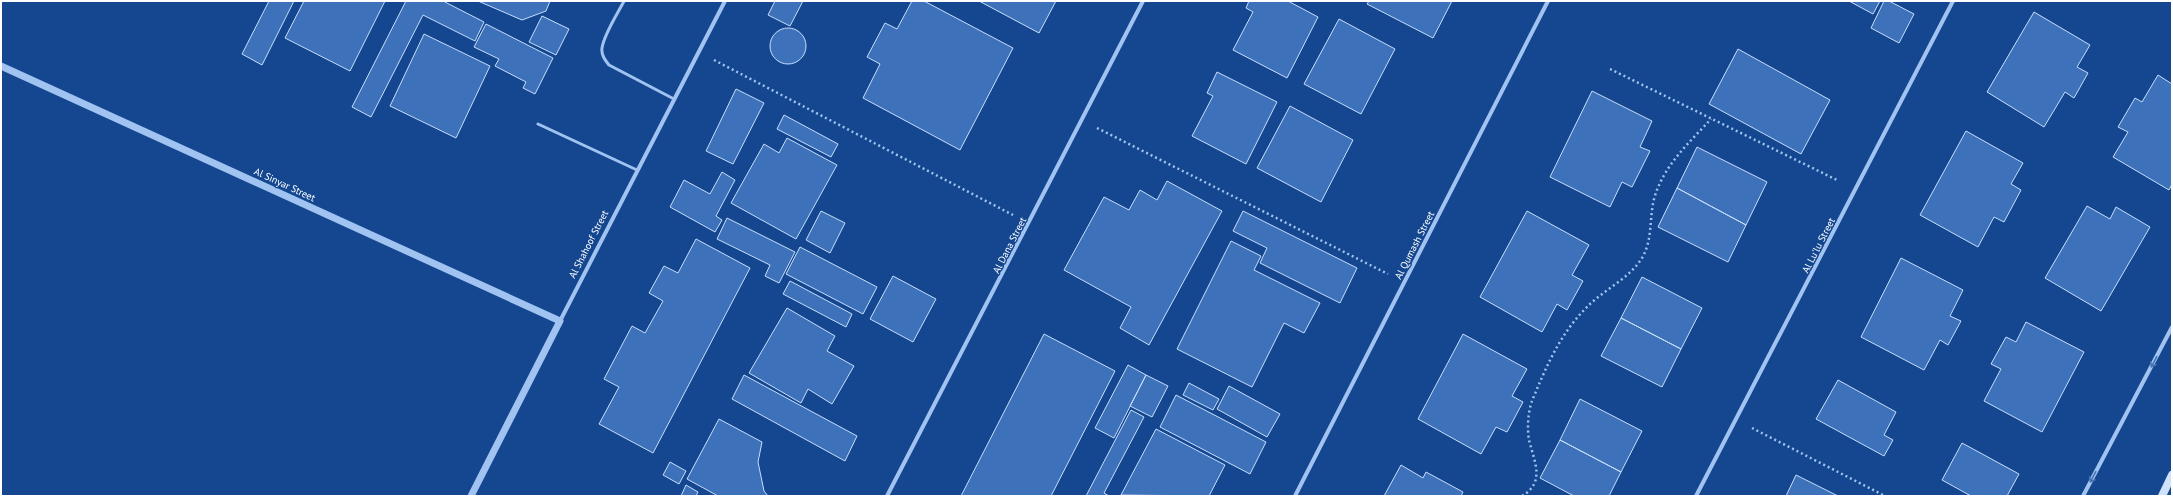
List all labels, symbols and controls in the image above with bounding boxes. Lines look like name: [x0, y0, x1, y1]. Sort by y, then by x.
street label: Al Sinyar Street: [252, 165, 318, 205]
street label: Al Shahoof Street: [566, 207, 611, 280]
street label: Al Qumash Street: [1392, 208, 1437, 281]
street label: Al Dana Street: [990, 214, 1029, 276]
street label: Al Lu'lu Street: [1799, 215, 1838, 275]
one-way arrow: [2150, 355, 2157, 367]
one-way arrow: [2089, 470, 2097, 482]

